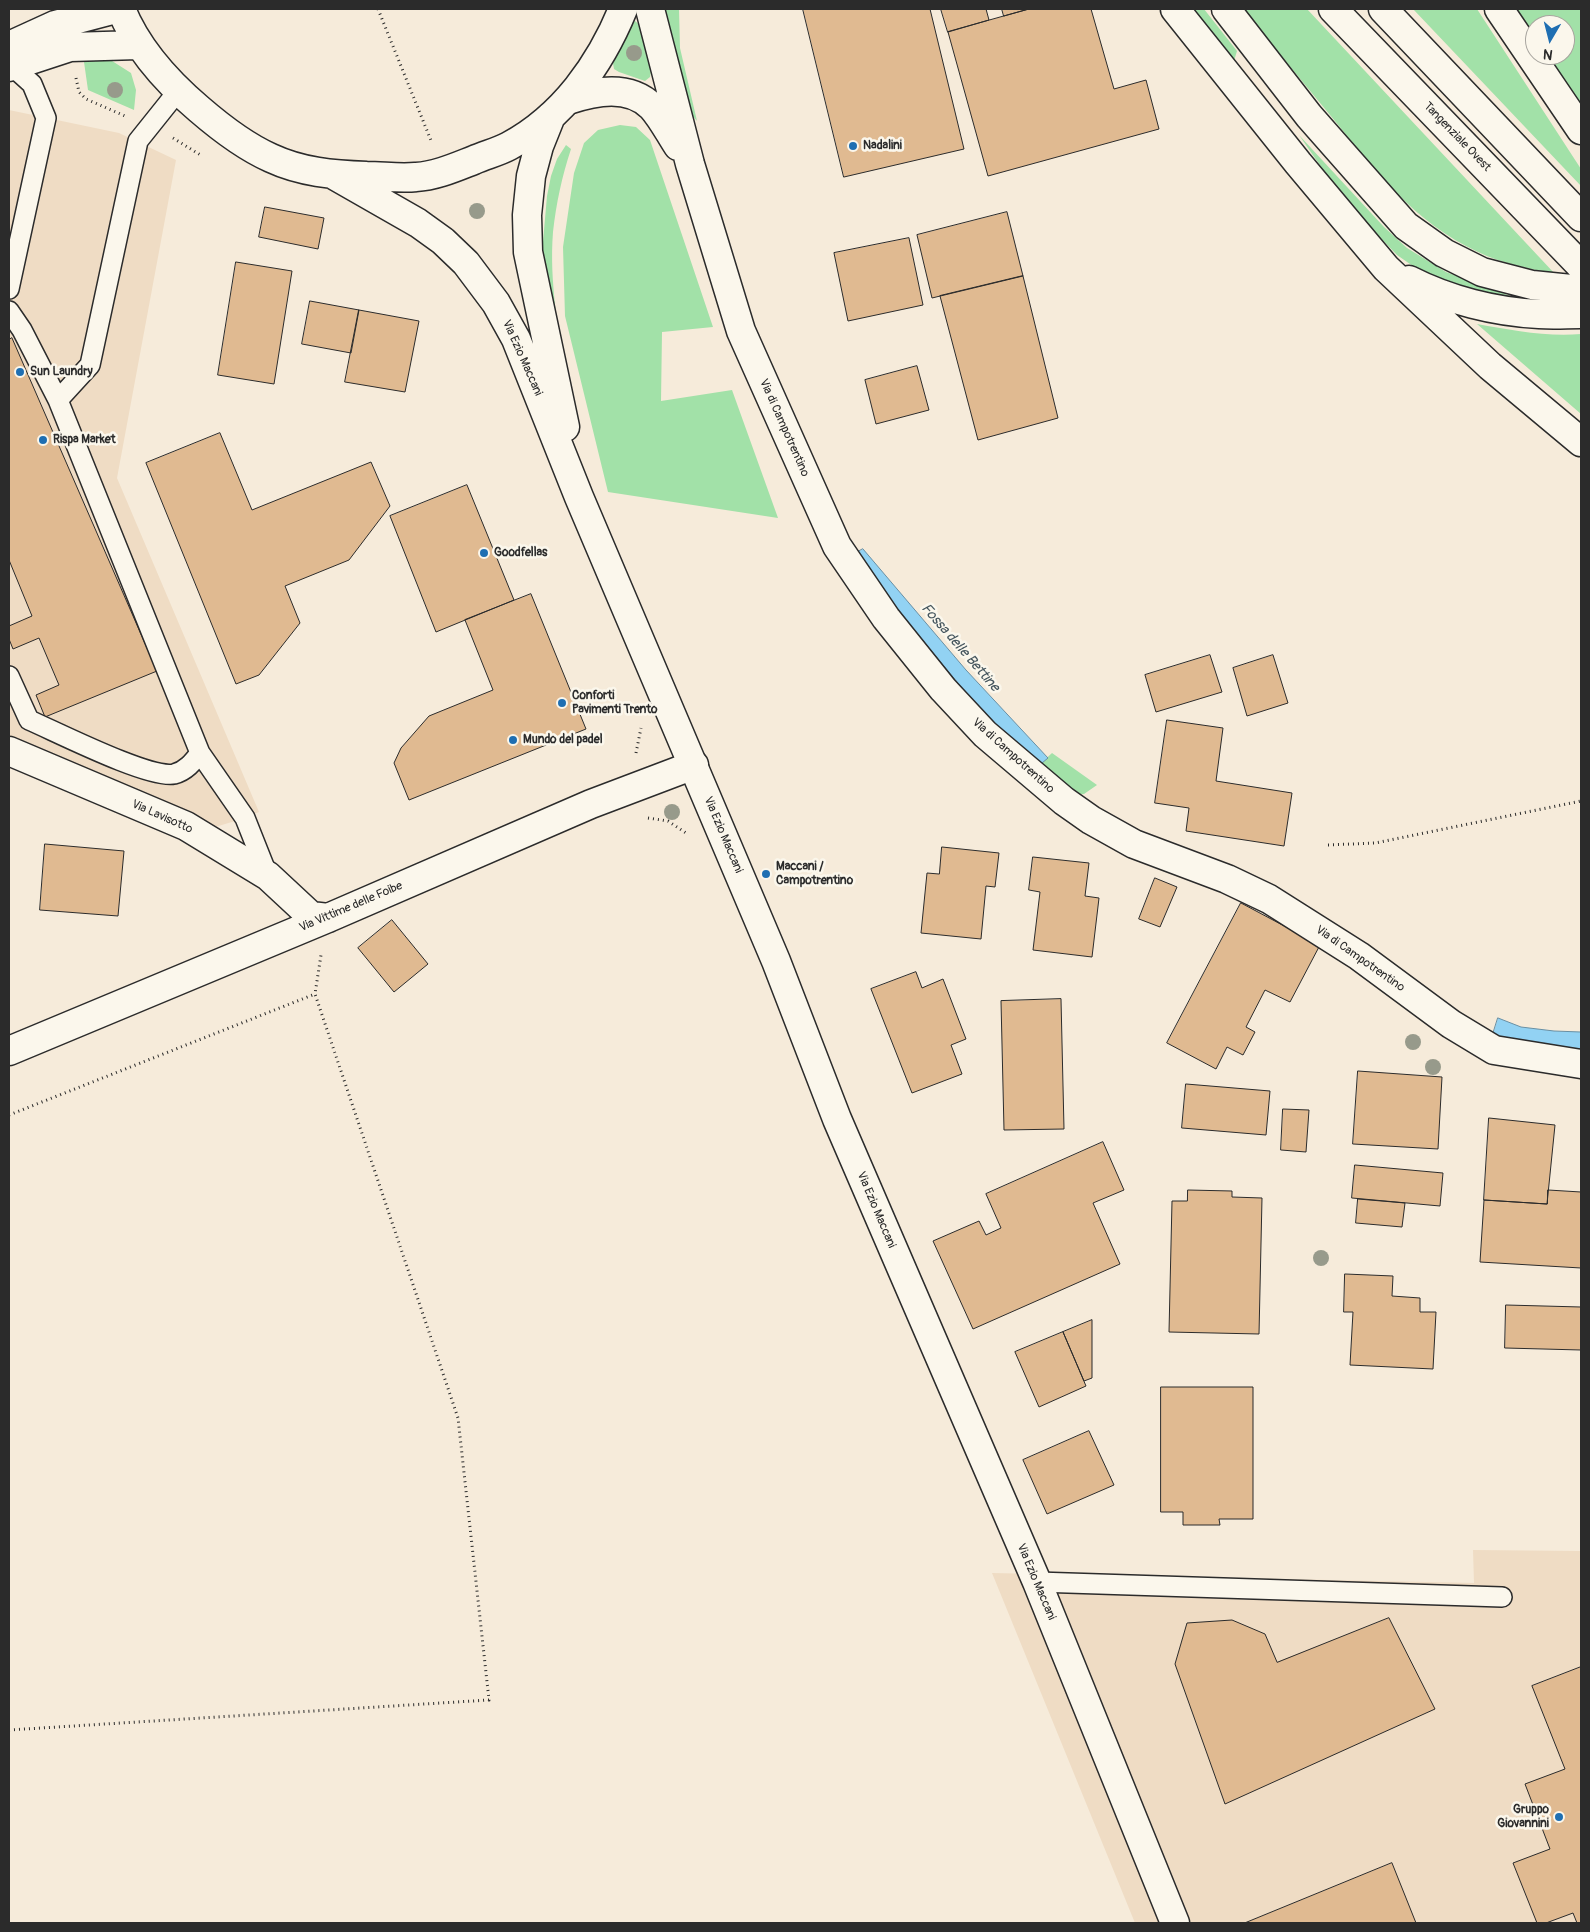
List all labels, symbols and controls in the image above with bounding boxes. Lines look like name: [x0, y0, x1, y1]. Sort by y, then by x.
north arrow: [1525, 15, 1575, 65]
text: N: [1542, 45, 1554, 63]
street label: Tangenziale Ovest: [1420, 99, 1494, 175]
place label: Nadalini: [863, 139, 902, 153]
marker: Nadalini: [847, 140, 859, 152]
street label: Via Ezio Maccani: [499, 318, 545, 398]
place label: Sun Laundry: [30, 365, 93, 379]
marker: Sun Laundry: [14, 366, 26, 378]
street label: Via di Campotrentino: [756, 377, 812, 479]
place label: Rispa Market: [53, 433, 116, 447]
marker: Rispa Market: [37, 434, 49, 446]
place label: Goodfellas: [494, 546, 547, 560]
marker: Goodfellas: [478, 547, 490, 559]
water label: Fossa delle Bettine: [917, 601, 1003, 695]
place label: Conforti Pavimenti Trento: [572, 689, 658, 717]
marker: Conforti Pavimenti Trento: [556, 697, 568, 709]
street label: Via di Campotrentino: [969, 715, 1057, 797]
place label: Mundo del padel: [523, 733, 603, 747]
marker: Mundo del padel: [507, 734, 519, 746]
street label: Via Ezio Maccani: [700, 795, 746, 875]
street label: Via Lavisotto: [129, 797, 195, 837]
place label: Maccani / Campotrentino: [776, 860, 853, 888]
marker: Maccani / Campotrentino: [760, 868, 772, 880]
street label: Via Vittime delle Foibe: [297, 879, 405, 935]
street label: Via di Campotrentino: [1313, 923, 1407, 995]
street label: Via Ezio Maccani: [853, 1170, 899, 1250]
street label: Via Ezio Maccani: [1013, 1542, 1059, 1622]
place label: Gruppo Giovannini: [1497, 1803, 1549, 1831]
marker: Gruppo Giovannini: [1553, 1811, 1565, 1823]

